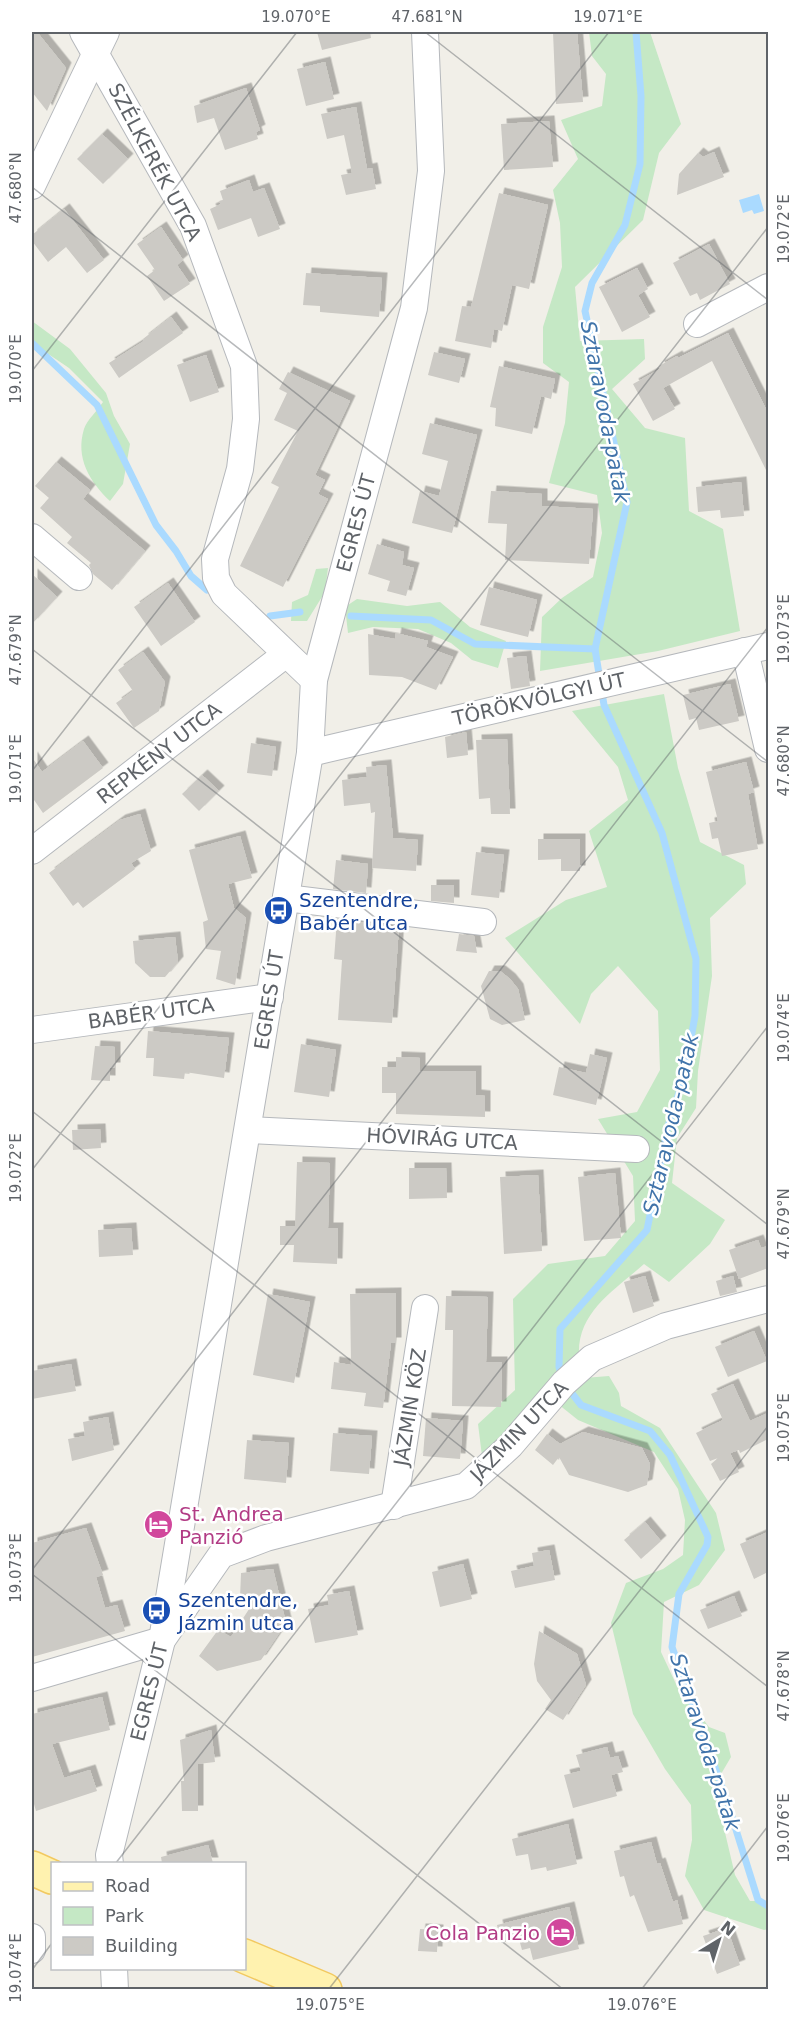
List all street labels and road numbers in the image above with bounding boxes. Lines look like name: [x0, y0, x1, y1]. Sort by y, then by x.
street label: SZÉLKERÉK UTCA: [103, 79, 207, 245]
street label: EGRES ÚT: [331, 471, 381, 575]
street label: TÖRÖKVÖLGYI ÚT: [449, 667, 629, 731]
street label: REPKÉNY UTCA: [92, 697, 226, 809]
street label: EGRES ÚT: [249, 948, 289, 1052]
street label: BABÉR UTCA: [86, 992, 216, 1034]
street label: HÓVIRÁG UTCA: [366, 1123, 519, 1155]
street label: JÁZMIN KÖZ: [389, 1346, 431, 1470]
street label: JÁZMIN UTCA: [464, 1375, 573, 1488]
street label: EGRES ÚT: [125, 1640, 173, 1744]

